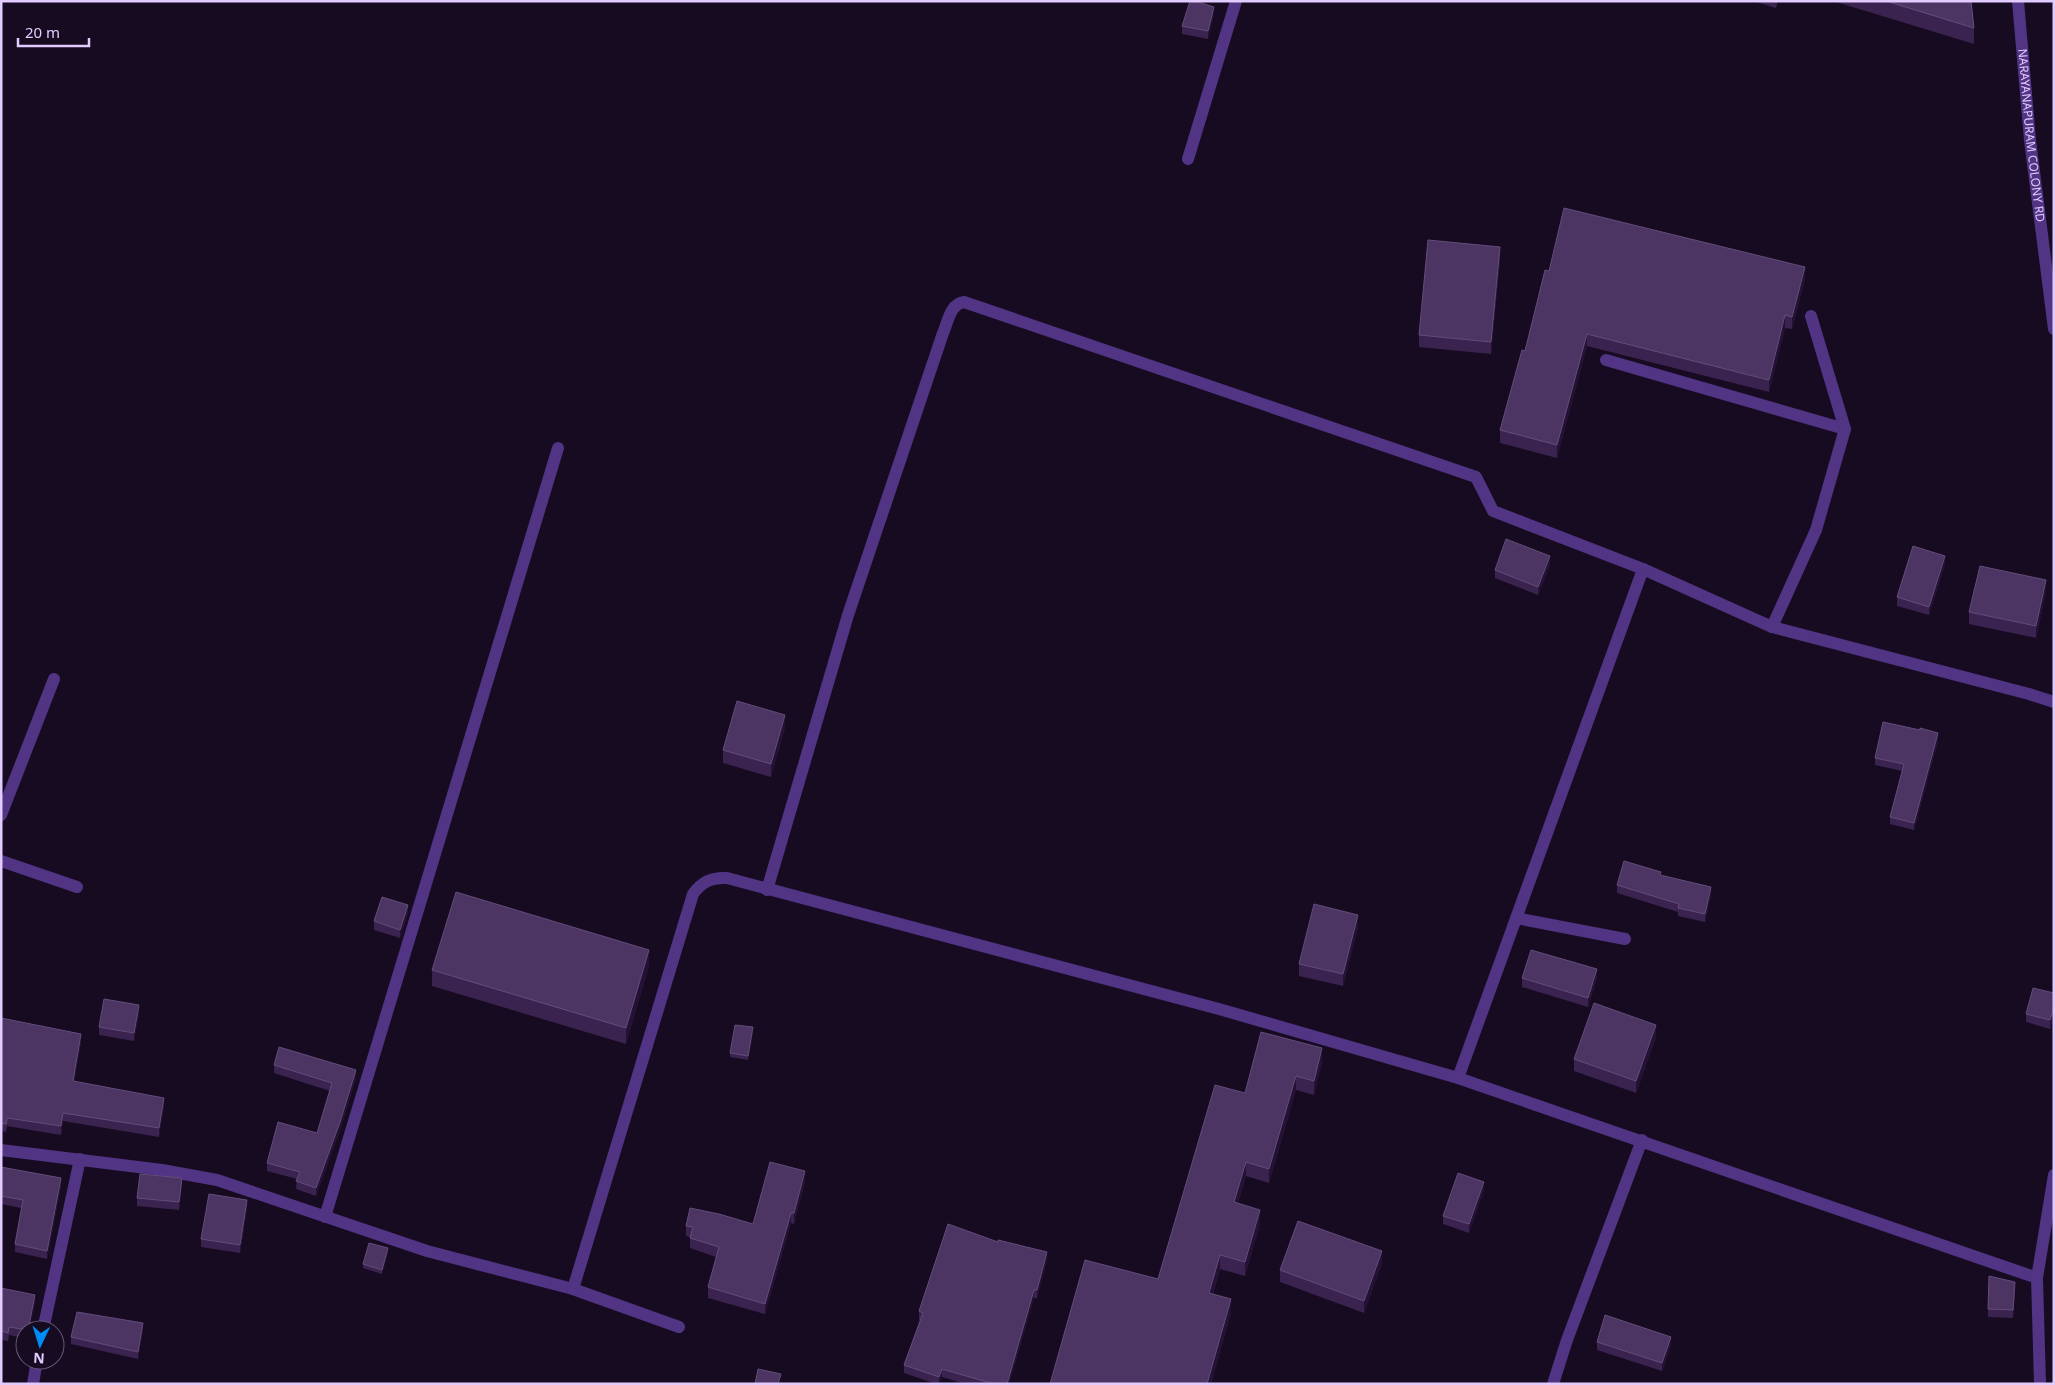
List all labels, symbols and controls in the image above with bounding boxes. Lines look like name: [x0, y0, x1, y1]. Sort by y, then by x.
scale bar: [18, 15, 89, 47]
text: 20 m: [25, 22, 60, 42]
street label: NARAYANAPURAM COLONY RD: [2014, 48, 2049, 223]
north arrow: [15, 1320, 65, 1370]
text: N: [33, 1349, 45, 1368]

